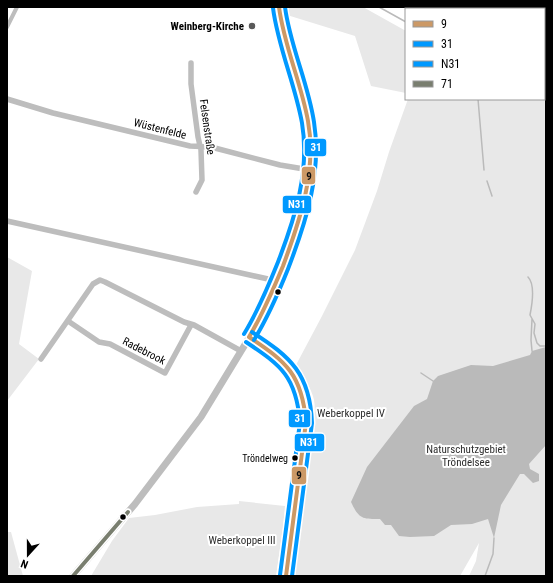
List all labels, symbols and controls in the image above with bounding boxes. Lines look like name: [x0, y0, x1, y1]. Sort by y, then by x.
legend: [405, 8, 545, 100]
text: 9: [441, 17, 447, 31]
place label: Weinberg-Kirche: [171, 20, 244, 33]
marker: Weinberg-Kirche: [247, 21, 257, 31]
text: 31: [441, 37, 453, 51]
text: N31: [441, 57, 460, 71]
text: 71: [441, 77, 453, 91]
street label: Felsenstraße: [197, 98, 217, 156]
street label: Wüstenfelde: [132, 116, 188, 142]
line badge: 31: [304, 138, 327, 157]
text: 31: [310, 141, 322, 154]
line badge: 9: [301, 166, 316, 185]
text: 9: [306, 170, 312, 183]
line badge: N31: [282, 195, 312, 214]
text: N31: [288, 198, 306, 211]
unlabelled marker: [273, 287, 283, 297]
street label: Radebrook: [120, 335, 168, 367]
park label: Weberkoppel IV: [317, 407, 385, 420]
line badge: 31: [288, 409, 311, 428]
text: 31: [294, 412, 306, 425]
line badge: N31: [294, 433, 325, 452]
text: N31: [300, 436, 318, 449]
park label: Naturschutzgebiet Tröndelsee: [426, 443, 506, 469]
place label: Tröndelweg: [242, 453, 288, 464]
marker: Tröndelweg: [290, 453, 300, 463]
line badge: 9: [291, 466, 307, 485]
text: 9: [296, 469, 302, 482]
unlabelled marker: [118, 512, 128, 522]
park label: Weberkoppel III: [208, 534, 276, 547]
north arrow: [8, 535, 48, 575]
text: N: [19, 557, 30, 571]

